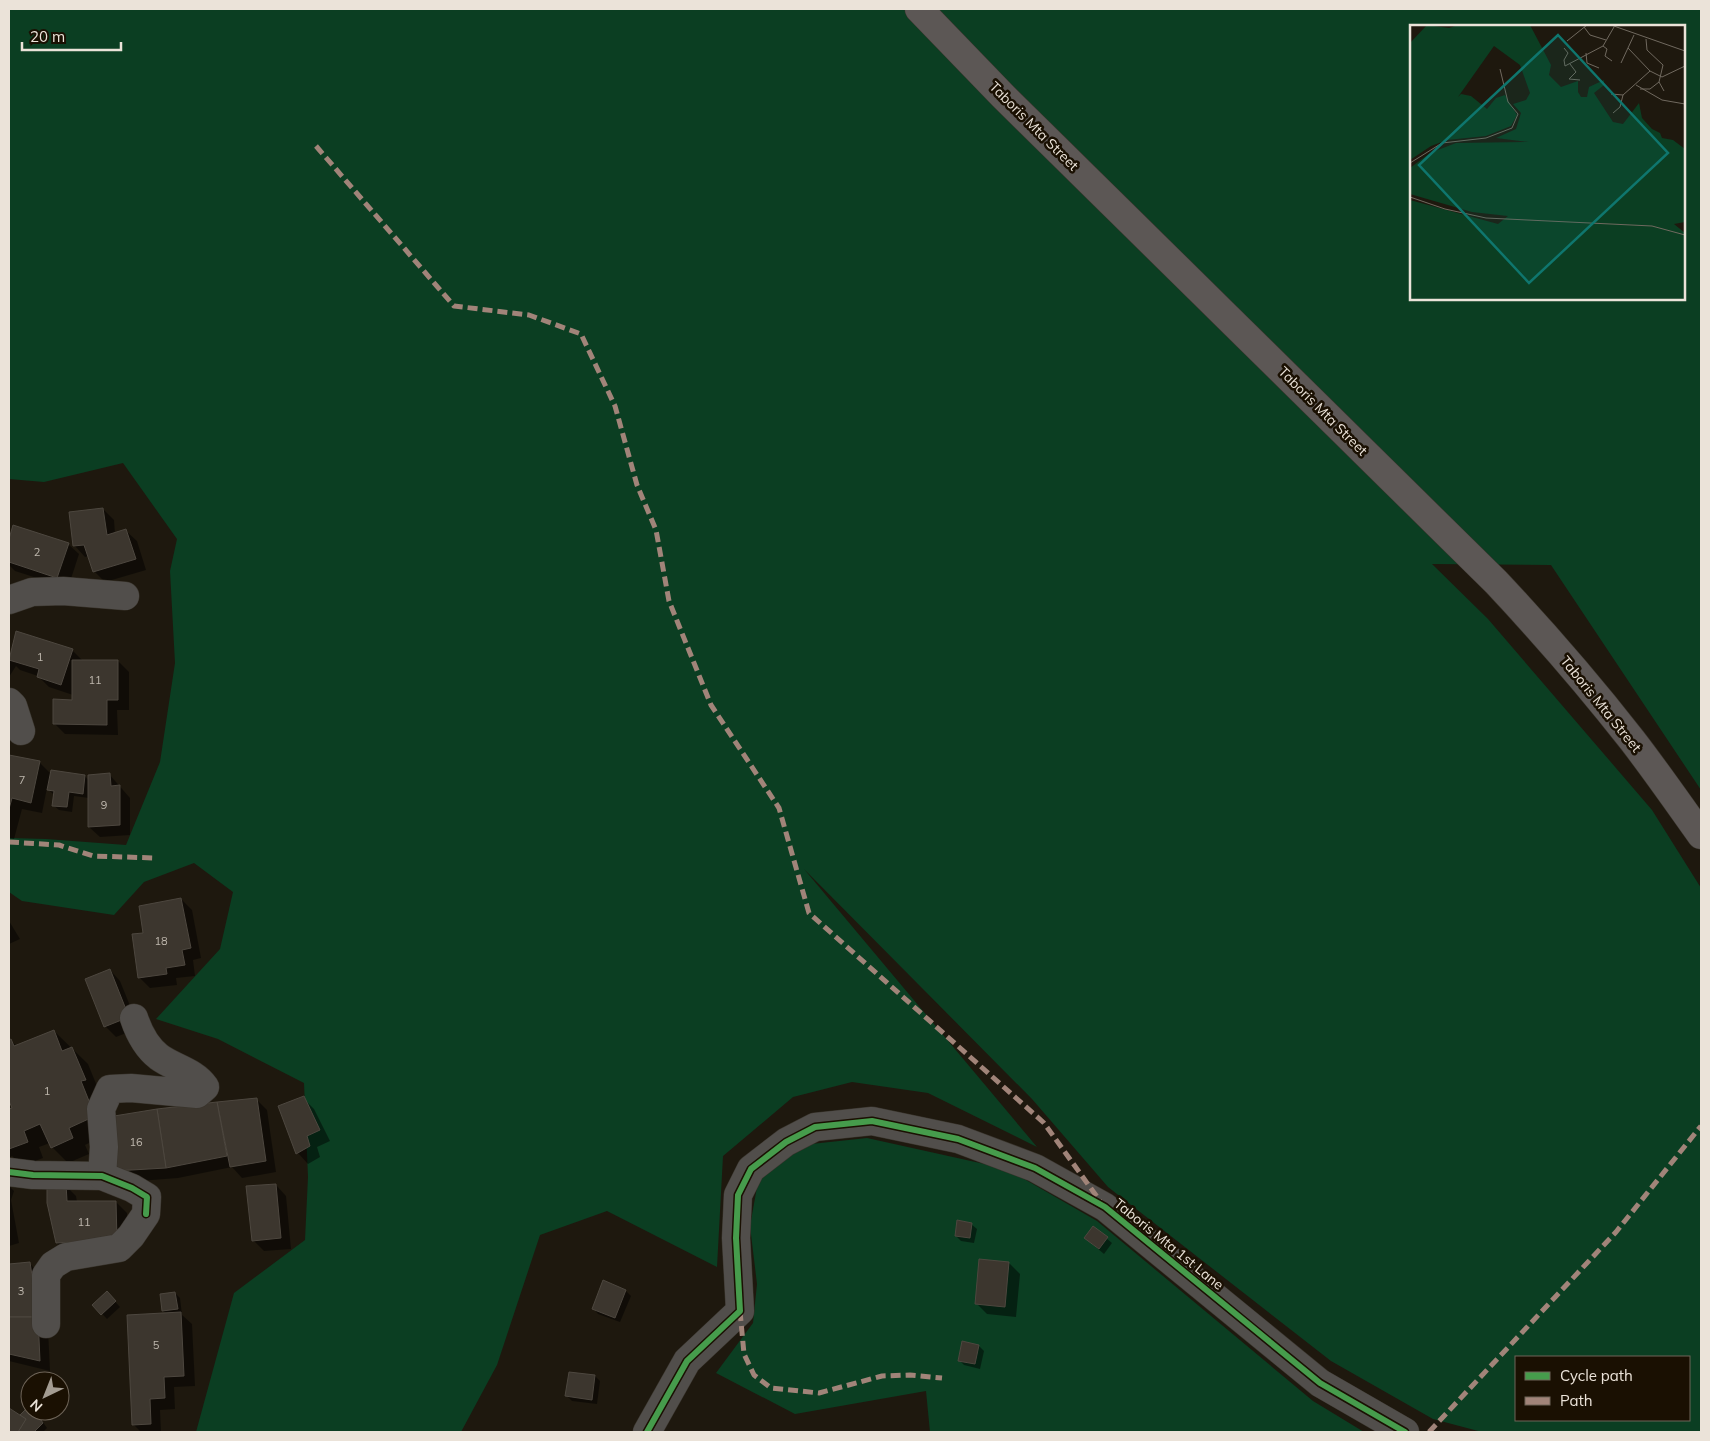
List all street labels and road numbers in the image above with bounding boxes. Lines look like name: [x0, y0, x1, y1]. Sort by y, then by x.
street label: Taboris Mta Street: [986, 78, 1082, 174]
street label: Taboris Mta Street: [1275, 363, 1371, 459]
street label: Taboris Mta Street: [1557, 652, 1645, 756]
street label: Taboris Mta 1st Lane: [1111, 1194, 1227, 1294]

